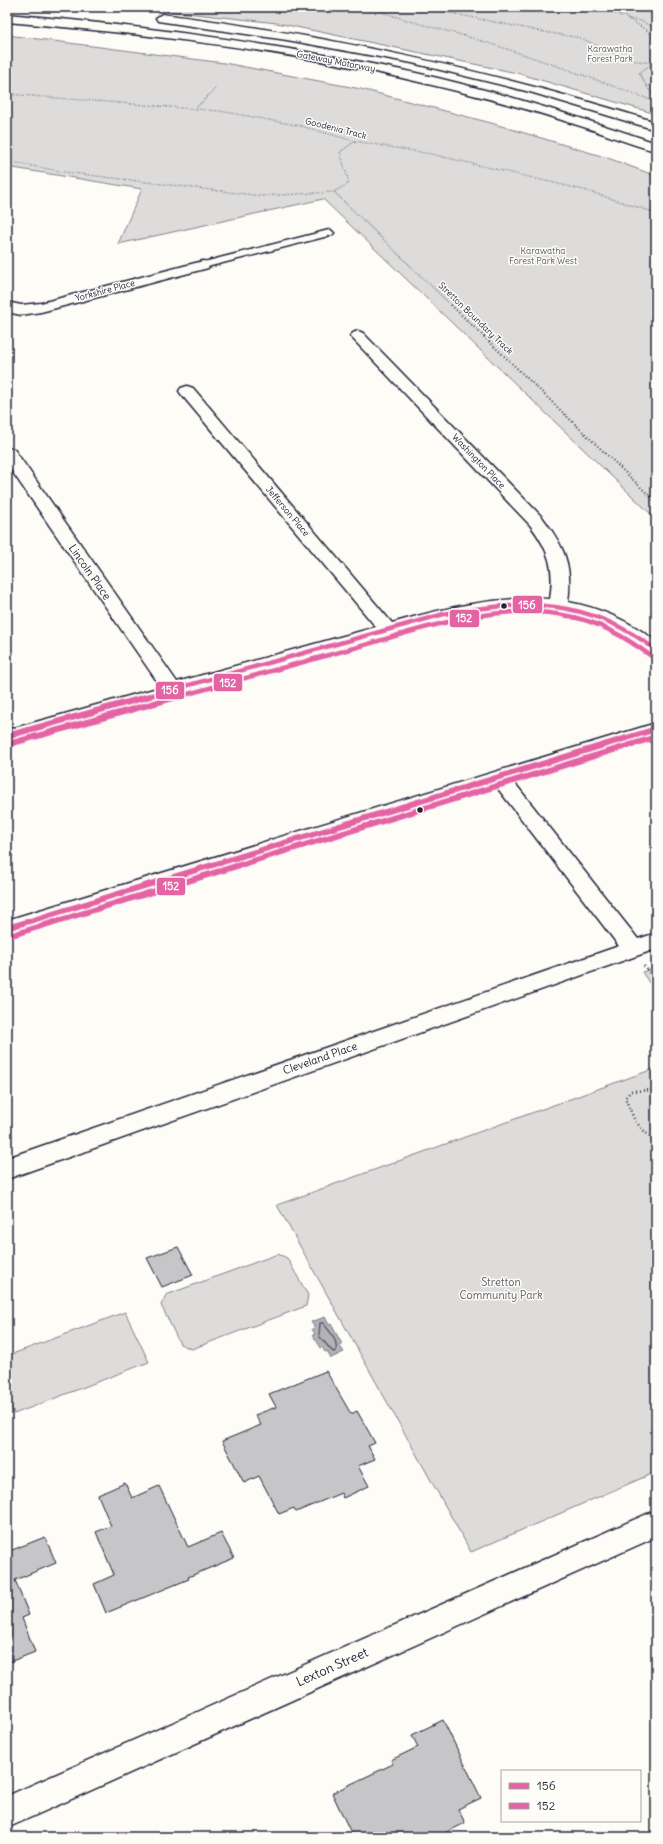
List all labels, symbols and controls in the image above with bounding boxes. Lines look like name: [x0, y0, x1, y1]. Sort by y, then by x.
park label: Karawatha Forest Park: [587, 43, 633, 64]
street label: Gateway Motorway: [296, 48, 376, 74]
street label: Goodenia Track: [304, 115, 368, 141]
park label: Karawatha Forest Park West: [509, 245, 577, 266]
street label: Yorkshire Place: [74, 277, 136, 303]
street label: Stretton Boundary Track: [436, 280, 516, 357]
street label: Washington Place: [450, 431, 508, 491]
street label: Jefferson Place: [264, 484, 312, 538]
street label: Lincoln Place: [66, 542, 114, 603]
line badge: 156: [512, 595, 543, 614]
text: 156: [518, 598, 536, 612]
unlabelled marker: [499, 601, 509, 611]
line badge: 152: [449, 609, 480, 628]
text: 152: [456, 611, 472, 625]
line badge: 152: [213, 673, 243, 692]
text: 152: [220, 676, 236, 690]
line badge: 156: [155, 681, 185, 700]
text: 156: [161, 683, 179, 697]
unlabelled marker: [415, 805, 425, 815]
line badge: 152: [156, 877, 186, 896]
text: 152: [163, 879, 179, 893]
street label: Cleveland Place: [281, 1039, 359, 1077]
park label: Stretton Community Park: [459, 1275, 543, 1302]
street label: Lexton Street: [293, 1643, 371, 1690]
legend: [501, 1770, 641, 1822]
text: 156: [537, 1778, 556, 1793]
text: 152: [537, 1798, 556, 1813]

